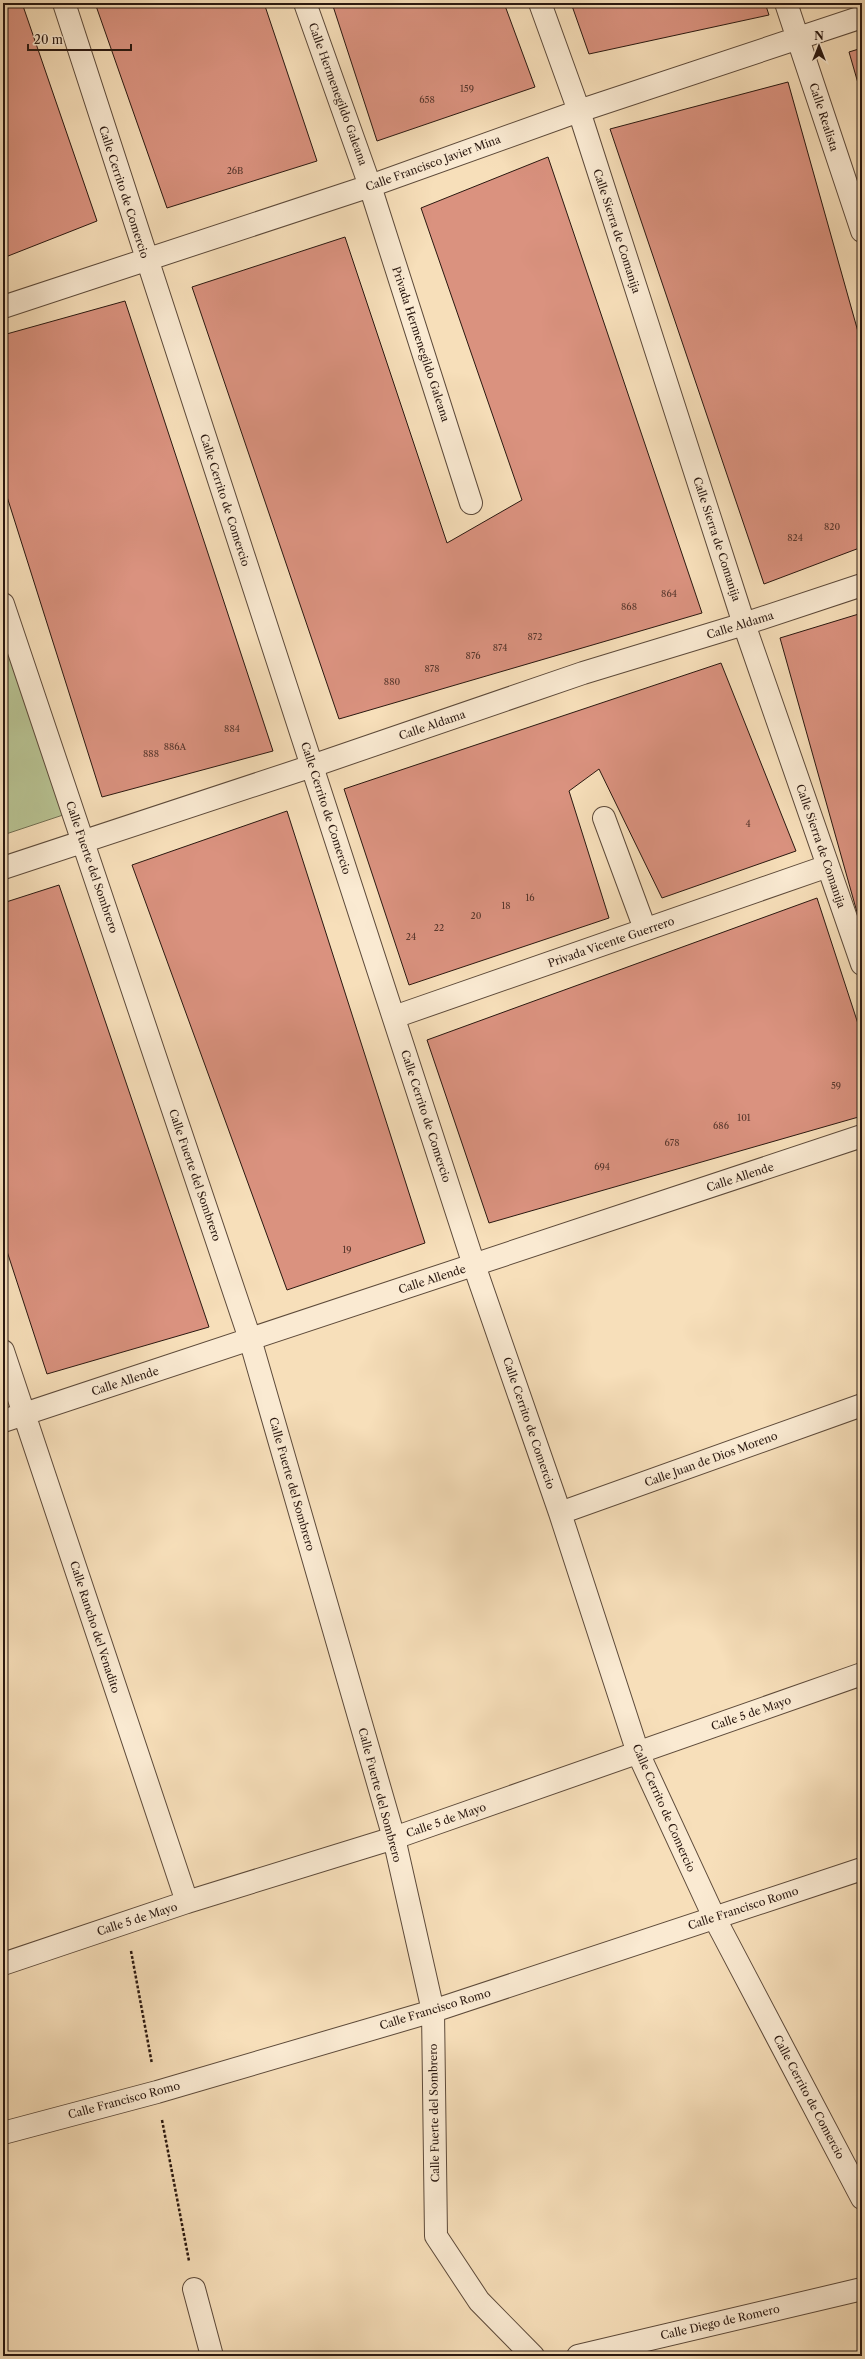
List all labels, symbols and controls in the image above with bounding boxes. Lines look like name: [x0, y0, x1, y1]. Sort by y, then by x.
street label: Calle Hermenegildo Galeana: [306, 21, 370, 167]
scale bar: [28, 26, 131, 52]
north arrow: [799, 26, 839, 66]
text: N: [814, 29, 824, 43]
text: 20 m: [34, 32, 63, 47]
street label: Calle Realista: [806, 81, 842, 153]
house number: 159: [460, 83, 474, 94]
house number: 658: [419, 94, 435, 105]
street label: Calle Cerrito de Comercio: [96, 124, 152, 260]
street label: Calle Francisco Javier Mina: [363, 132, 503, 194]
house number: 26B: [227, 165, 243, 176]
street label: Calle Sierra de Comanija: [590, 167, 644, 295]
street label: Privada Hermenegildo Galeana: [389, 264, 453, 424]
street label: Calle Cerrito de Comercio: [197, 432, 253, 568]
street label: Calle Sierra de Comanija: [690, 475, 744, 603]
house number: 820: [824, 521, 840, 532]
house number: 824: [787, 532, 803, 543]
house number: 864: [661, 588, 677, 599]
house number: 868: [621, 601, 637, 612]
street label: Calle Aldama: [705, 608, 775, 642]
house number: 872: [528, 631, 542, 642]
house number: 874: [493, 642, 507, 653]
house number: 876: [466, 650, 480, 661]
house number: 878: [424, 663, 440, 674]
house number: 880: [384, 676, 400, 687]
street label: Calle Aldama: [397, 707, 467, 743]
house number: 884: [224, 723, 240, 734]
street label: Calle Cerrito de Comercio: [298, 740, 354, 876]
house number: 886A: [164, 741, 187, 752]
house number: 888: [143, 748, 159, 759]
street label: Calle Sierra de Comanija: [793, 782, 849, 910]
street label: Calle Fuerte del Sombrero: [63, 799, 121, 935]
house number: 4: [745, 818, 751, 829]
house number: 16: [525, 892, 535, 903]
house number: 18: [501, 900, 511, 911]
house number: 20: [471, 910, 482, 921]
street label: Privada Vicente Guerrero: [546, 914, 676, 970]
house number: 22: [434, 922, 444, 933]
house number: 24: [406, 931, 416, 942]
street label: Calle Cerrito de Comercio: [398, 1048, 454, 1184]
house number: 59: [831, 1080, 841, 1091]
street label: Calle Fuerte del Sombrero: [166, 1107, 224, 1243]
house number: 101: [737, 1112, 751, 1123]
house number: 686: [713, 1120, 729, 1131]
house number: 678: [665, 1137, 679, 1148]
street label: Calle Allende: [705, 1160, 775, 1194]
house number: 694: [594, 1161, 610, 1172]
house number: 19: [342, 1244, 352, 1255]
street label: Calle Allende: [397, 1262, 467, 1296]
street label: Calle Cerrito de Comercio: [500, 1355, 558, 1491]
street label: Calle Allende: [90, 1364, 160, 1398]
street label: Calle Fuerte del Sombrero: [266, 1415, 318, 1553]
street label: Calle Juan de Dios Moreno: [643, 1428, 780, 1490]
street label: Calle Rancho del Venadito: [67, 1559, 123, 1695]
street label: Calle 5 de Mayo: [709, 1693, 793, 1733]
street label: Calle Fuerte del Sombrero: [355, 1726, 405, 1864]
street label: Calle Cerrito de Comercio: [629, 1742, 699, 1874]
street label: Calle 5 de Mayo: [404, 1800, 488, 1840]
street label: Calle Francisco Romo: [686, 1883, 800, 1932]
street label: Calle 5 de Mayo: [95, 1899, 179, 1939]
street label: Calle Francisco Romo: [378, 1985, 492, 2033]
street label: Calle Cerrito de Comercio: [770, 2033, 848, 2162]
street label: Calle Fuerte del Sombrero: [426, 2043, 442, 2182]
street label: Calle Francisco Romo: [66, 2078, 182, 2122]
street label: Calle Diego de Romero: [659, 2301, 781, 2343]

